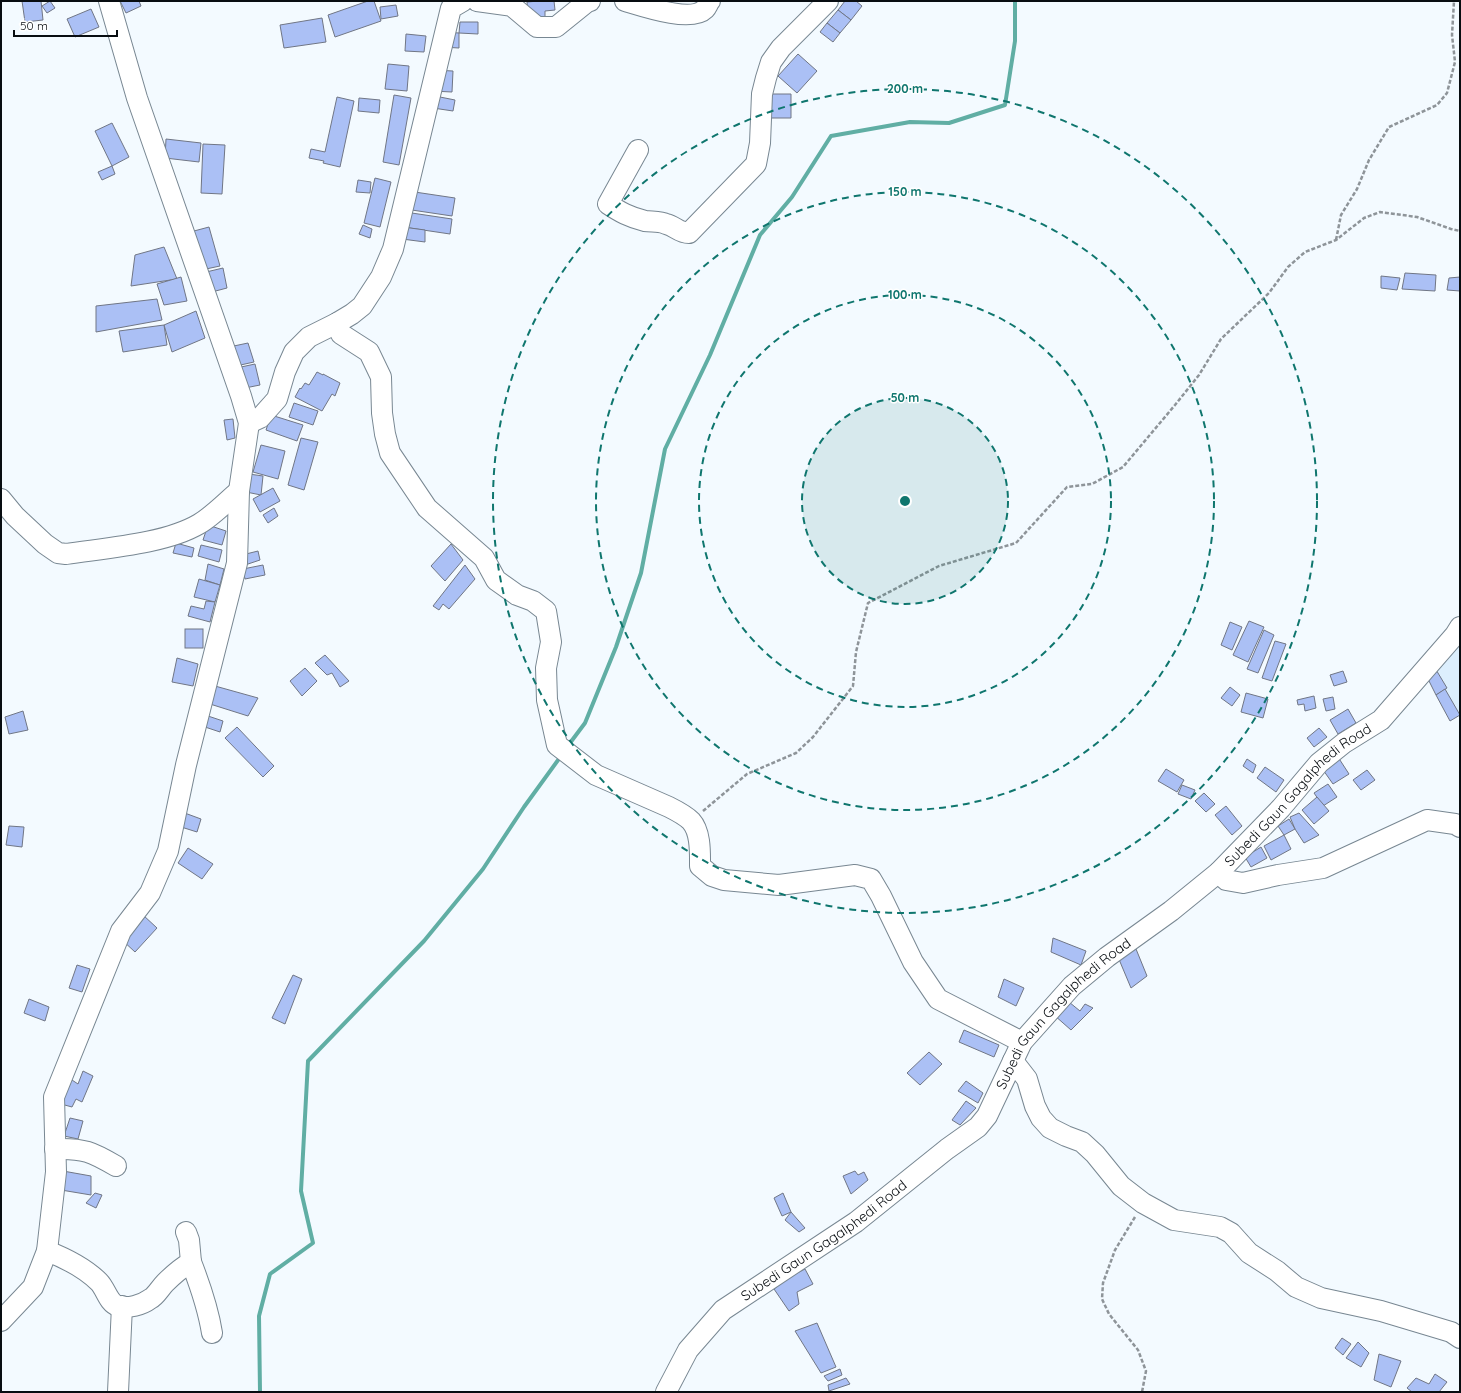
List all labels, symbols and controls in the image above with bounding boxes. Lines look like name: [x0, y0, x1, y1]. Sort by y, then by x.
scale bar: [14, 12, 117, 38]
text: 50 m: [20, 18, 48, 33]
text: 200 m: [887, 81, 923, 96]
text: 150 m: [888, 184, 922, 199]
text: 100 m: [888, 287, 922, 302]
text: 50 m: [891, 390, 919, 405]
centre of rings: [898, 494, 912, 508]
street label: Subedi Gaun Gagalphedi Road: [1221, 719, 1375, 870]
street label: Subedi Gaun Gagalphedi Road: [992, 934, 1134, 1092]
street label: Subedi Gaun Gagalphedi Road: [737, 1176, 910, 1305]

